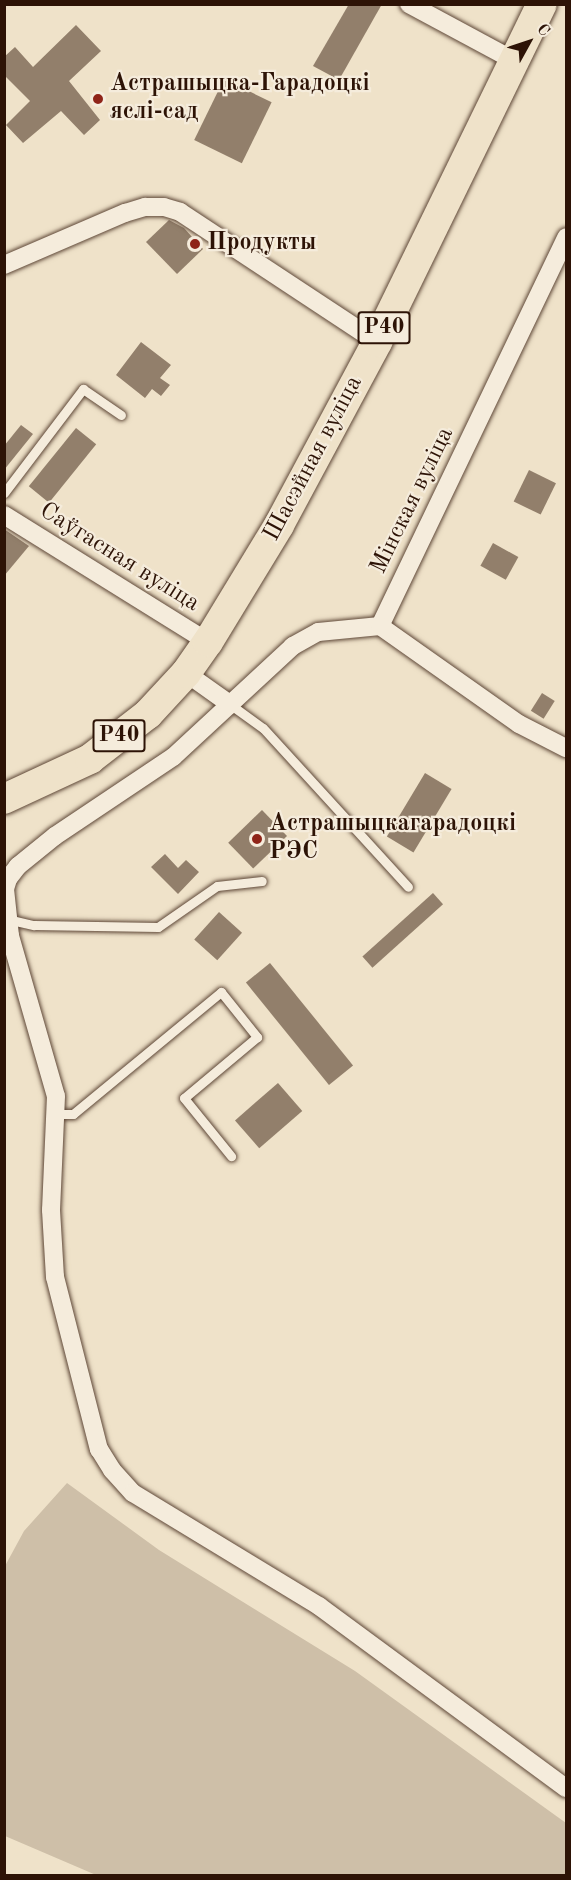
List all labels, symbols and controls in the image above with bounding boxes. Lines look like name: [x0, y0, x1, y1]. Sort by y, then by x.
north arrow: [499, 12, 559, 72]
text: С: [533, 21, 552, 40]
place label: Астрашыцка-Гарадоцкі яслі-сад: [110, 71, 370, 127]
marker: Астрашыцка-Гарадоцкі яслі-сад: [91, 92, 105, 106]
place label: Продукты: [207, 230, 316, 258]
marker: Продукты: [188, 237, 202, 251]
road number: Р40: [357, 309, 411, 347]
street label: Шасэйная вуліца: [258, 371, 370, 547]
street label: Мінская вуліца: [365, 423, 461, 579]
street label: Саўгасная вуліца: [34, 497, 204, 619]
road number: Р40: [92, 717, 146, 755]
place label: Астрашыцкагарадоцкі РЭС: [269, 811, 516, 867]
marker: Астрашыцкагарадоцкі РЭС: [250, 832, 264, 846]

